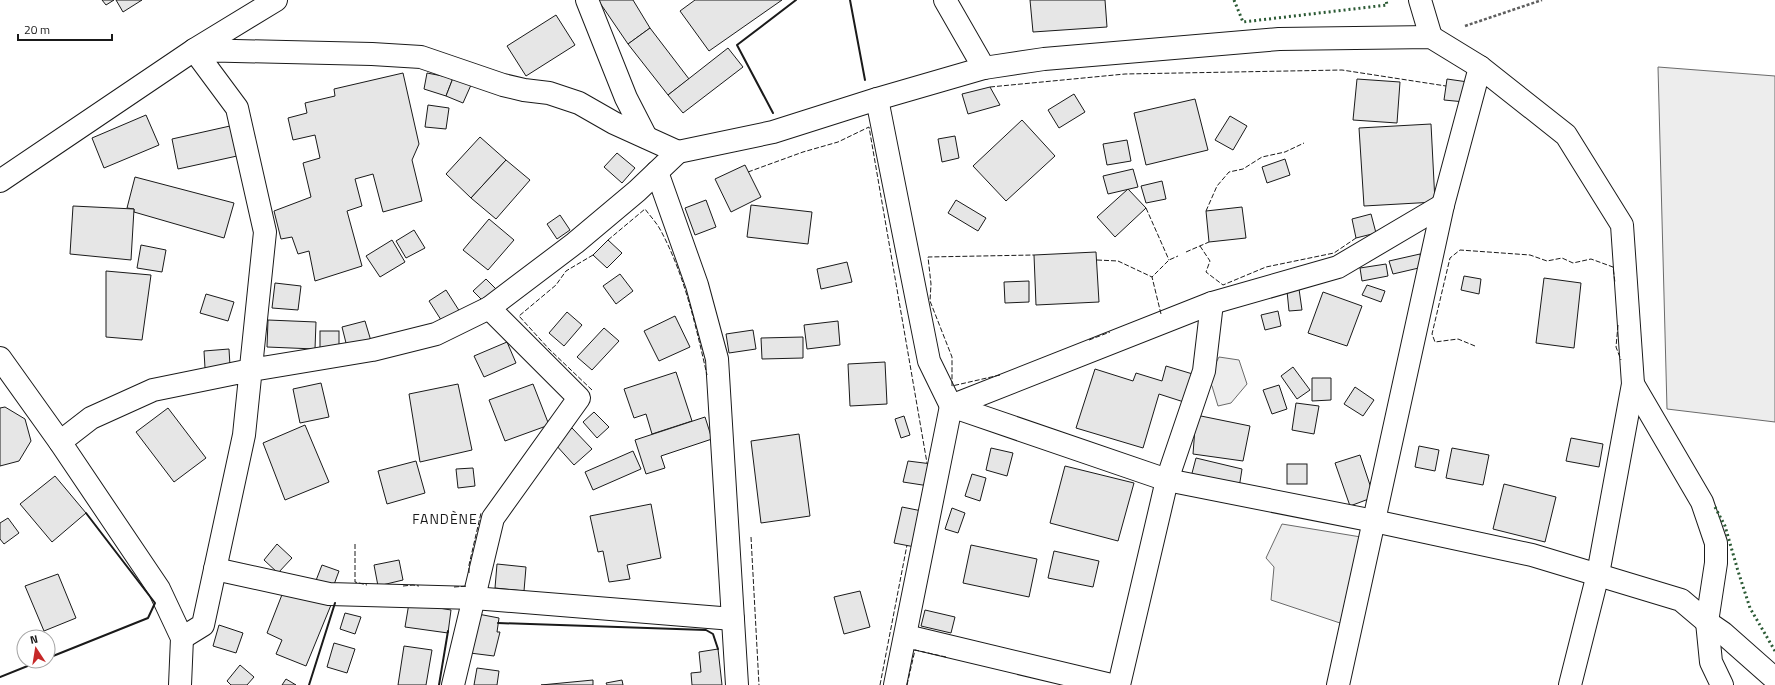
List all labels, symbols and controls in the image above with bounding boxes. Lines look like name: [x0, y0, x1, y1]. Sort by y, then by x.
scale bar: [18, 16, 112, 42]
text: 20 m: [24, 20, 50, 39]
district label: FANDÈNE: [412, 508, 478, 529]
north arrow: [16, 629, 56, 669]
text: N: [29, 631, 39, 648]

